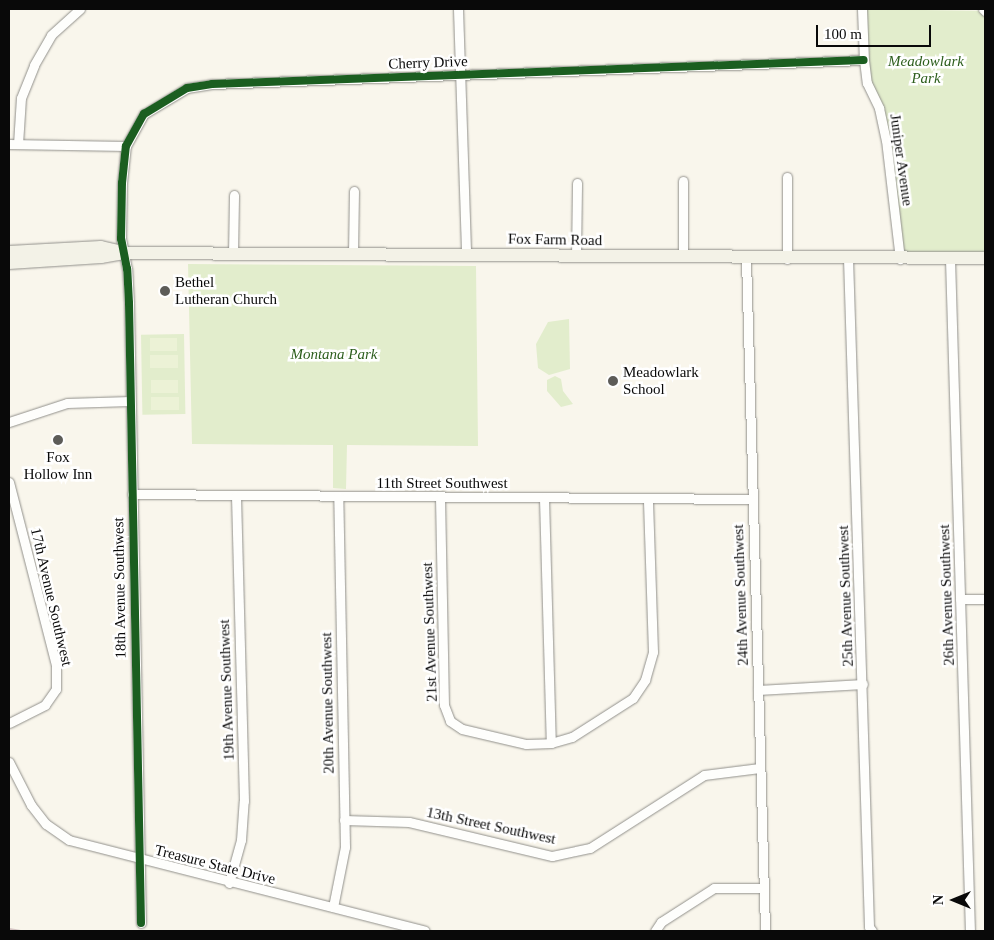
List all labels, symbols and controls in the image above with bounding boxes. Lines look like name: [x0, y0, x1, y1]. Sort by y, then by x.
scale bar: [819, 15, 934, 47]
text: 100 m: [824, 26, 862, 42]
park label: Meadowlark Park: [888, 52, 964, 87]
street label: Cherry Drive: [388, 53, 468, 73]
street label: Juniper Avenue: [886, 112, 916, 208]
street label: Fox Farm Road: [508, 230, 602, 250]
place label: Bethel Lutheran Church: [175, 273, 277, 308]
marker: Bethel Lutheran Church: [159, 285, 171, 297]
park label: Montana Park: [290, 346, 378, 364]
place label: Meadowlark School: [623, 363, 699, 398]
marker: Meadowlark School: [607, 375, 619, 387]
marker: Fox Hollow Inn: [52, 434, 64, 446]
place label: Fox Hollow Inn: [24, 448, 92, 483]
street label: 11th Street Southwest: [376, 475, 508, 493]
street label: 18th Avenue Southwest: [110, 517, 130, 659]
street label: 24th Avenue Southwest: [730, 524, 752, 666]
street label: 26th Avenue Southwest: [936, 524, 958, 666]
street label: 25th Avenue Southwest: [835, 525, 857, 667]
street label: 17th Avenue Southwest: [26, 526, 76, 668]
street label: 21st Avenue Southwest: [419, 561, 441, 703]
street label: 19th Avenue Southwest: [216, 619, 238, 761]
street label: 20th Avenue Southwest: [318, 632, 338, 774]
street label: 13th Street Southwest: [425, 804, 557, 848]
street label: Treasure State Drive: [153, 841, 277, 889]
north arrow: [929, 875, 979, 925]
text: N: [931, 895, 946, 905]

